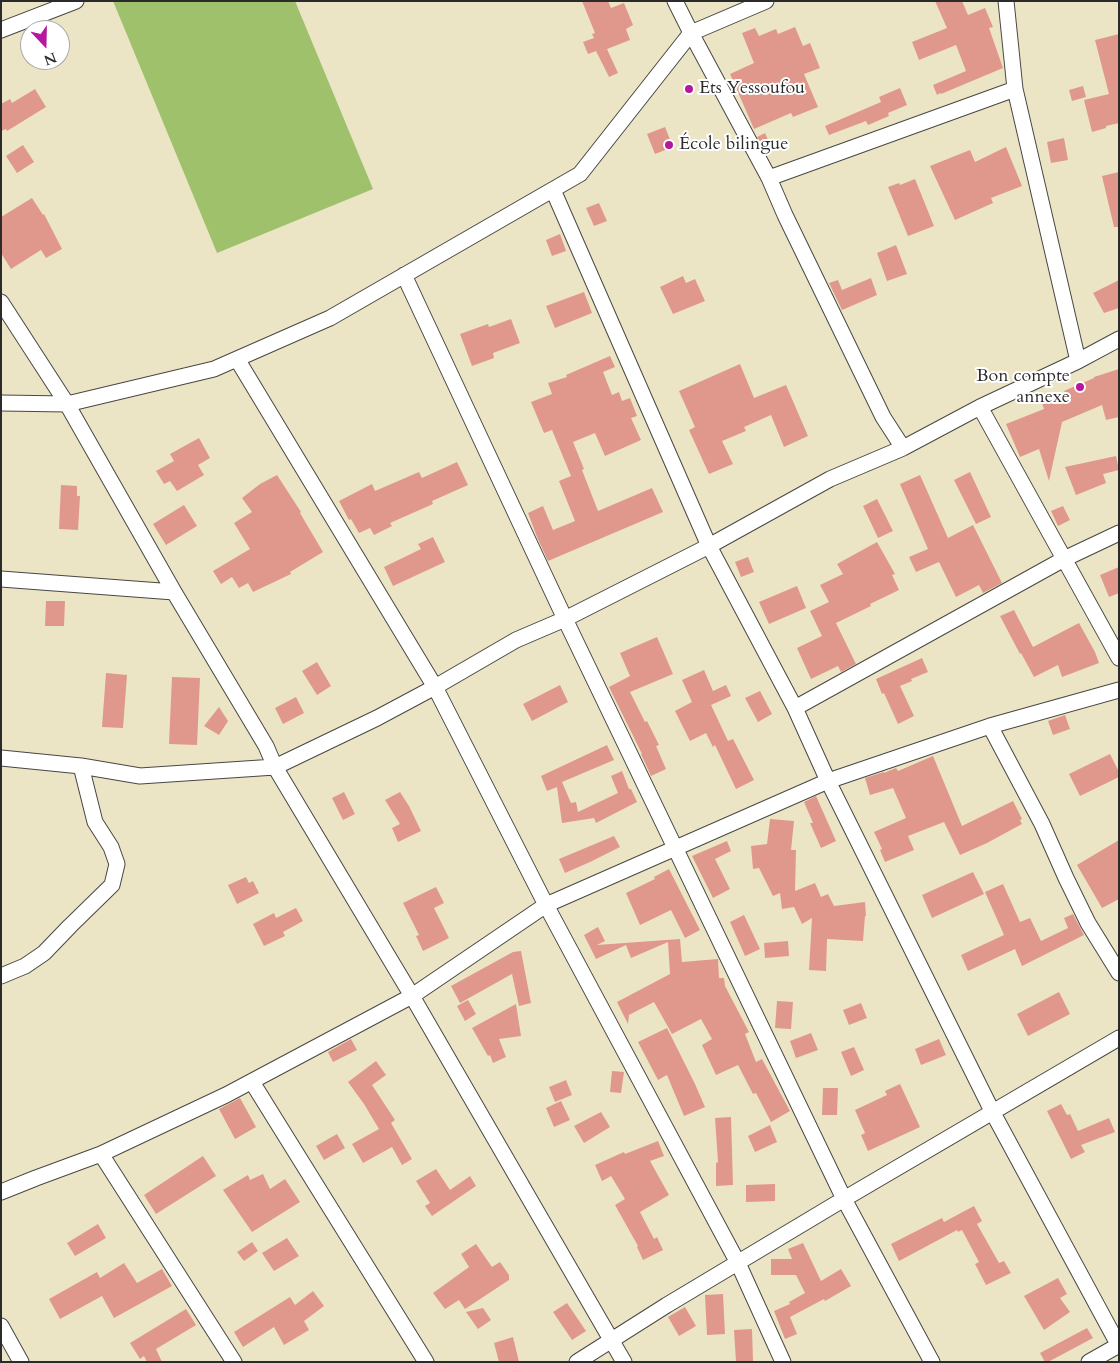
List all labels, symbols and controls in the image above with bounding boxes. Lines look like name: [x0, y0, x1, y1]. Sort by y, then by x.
north arrow: [20, 20, 70, 70]
text: N: [41, 47, 59, 70]
place label: Ets Yessoufou: [699, 78, 805, 100]
marker: Ets Yessoufou: [683, 83, 695, 95]
place label: École bilingue: [679, 134, 788, 156]
marker: École bilingue: [663, 139, 675, 151]
place label: Bon compte annexe: [976, 366, 1070, 408]
marker: Bon compte annexe: [1074, 381, 1086, 393]

